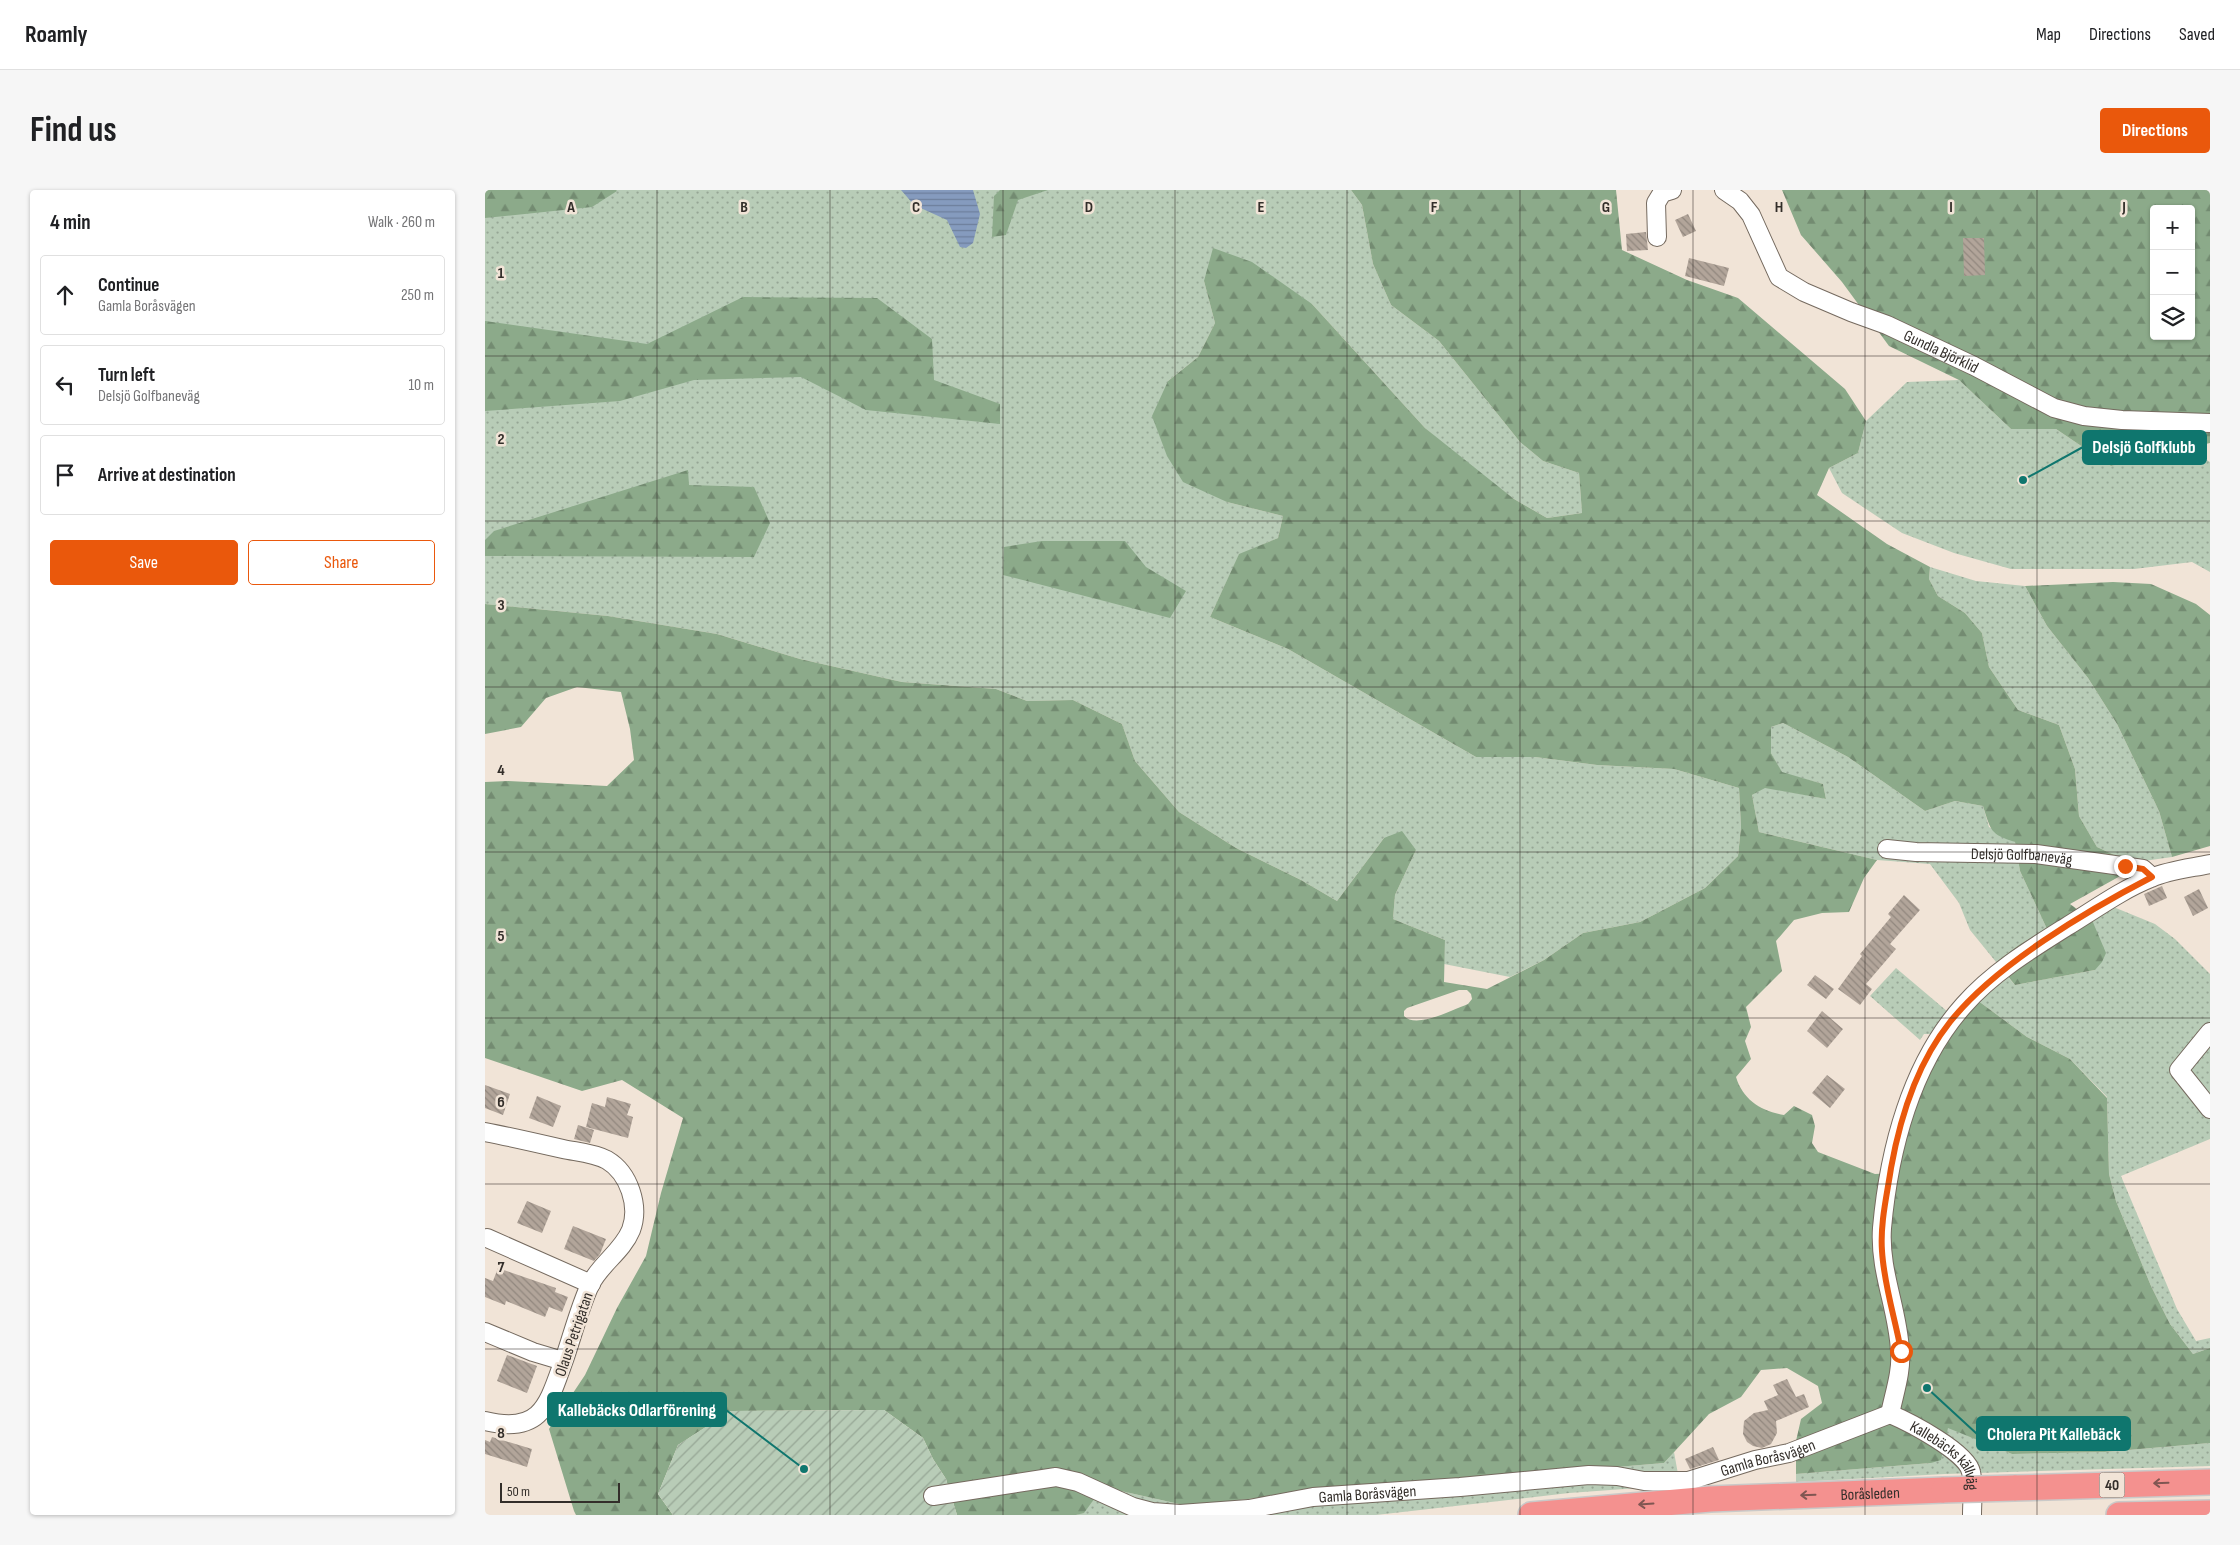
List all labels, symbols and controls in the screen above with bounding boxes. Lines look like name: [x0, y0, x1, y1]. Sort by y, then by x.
text: Roamly: [25, 20, 88, 49]
text: Map: [2036, 24, 2061, 45]
text: Directions: [2089, 24, 2151, 45]
text: Saved: [2179, 24, 2215, 45]
button: Directions: [2100, 108, 2210, 153]
text: Find us: [30, 109, 117, 152]
text: A: [566, 198, 575, 217]
text: B: [740, 198, 748, 217]
text: C: [912, 198, 920, 217]
text: D: [1085, 198, 1093, 217]
text: E: [1258, 198, 1265, 217]
text: F: [1431, 198, 1438, 217]
text: G: [1602, 198, 1610, 217]
text: H: [1775, 198, 1783, 217]
text: I: [1949, 198, 1953, 217]
text: J: [2121, 198, 2126, 217]
map controls: [2150, 205, 2195, 340]
button: +: [2150, 205, 2195, 250]
text: 4 min: [50, 210, 91, 235]
text: Walk · 260 m: [368, 213, 435, 232]
button: −: [2150, 250, 2195, 295]
text: 1: [498, 264, 505, 283]
text: Continue: [98, 274, 159, 297]
icon: ahead: [51, 281, 79, 309]
text: 250 m: [401, 286, 434, 305]
button: layers: [2150, 295, 2195, 340]
text: Gamla Boråsvägen: [98, 297, 196, 316]
street label: Gundla Björklid: [1900, 326, 1981, 378]
text: Turn left: [98, 364, 155, 387]
icon: left: [51, 371, 79, 399]
text: 10 m: [408, 376, 434, 395]
text: Delsjö Golfbaneväg: [98, 387, 200, 406]
text: 2: [497, 430, 505, 449]
callout: Delsjö Golfklubb: [2083, 431, 2206, 464]
text: Delsjö Golfklubb: [2092, 437, 2196, 458]
icon: arrive: [51, 461, 79, 489]
text: Arrive at destination: [98, 464, 236, 487]
button: Save: [50, 540, 238, 585]
button: Share: [248, 540, 435, 585]
text: 3: [497, 596, 505, 615]
text: 4: [497, 761, 505, 780]
street label: Delsjö Golfbaneväg: [1971, 845, 2074, 870]
route end: [2114, 855, 2137, 878]
text: 5: [497, 927, 505, 946]
text: 6: [497, 1093, 505, 1112]
text: 7: [498, 1258, 505, 1277]
street label: Olaus Petrigatan: [551, 1290, 598, 1379]
route start: [1890, 1340, 1913, 1363]
callout: Kallebäcks Odlarförening: [548, 1393, 726, 1426]
text: Kallebäcks Odlarförening: [558, 1400, 717, 1421]
street label: Kallebäcks källväg: [1906, 1417, 1981, 1491]
callout: Cholera Pit Kallebäck: [1977, 1417, 2130, 1450]
text: 8: [497, 1424, 505, 1443]
text: Cholera Pit Kallebäck: [1987, 1424, 2121, 1445]
street label: Gamla Boråsvägen: [1718, 1436, 1818, 1481]
road number: 40: [2099, 1472, 2125, 1498]
one-way arrow: [2154, 1478, 2170, 1488]
scale bar: [500, 1480, 620, 1503]
street label: Gamla Boråsvägen: [1318, 1482, 1417, 1508]
text: 50 m: [507, 1483, 530, 1500]
street label: Boråsleden: [1840, 1484, 1900, 1505]
one-way arrow: [1800, 1491, 1816, 1500]
one-way arrow: [1638, 1500, 1654, 1509]

